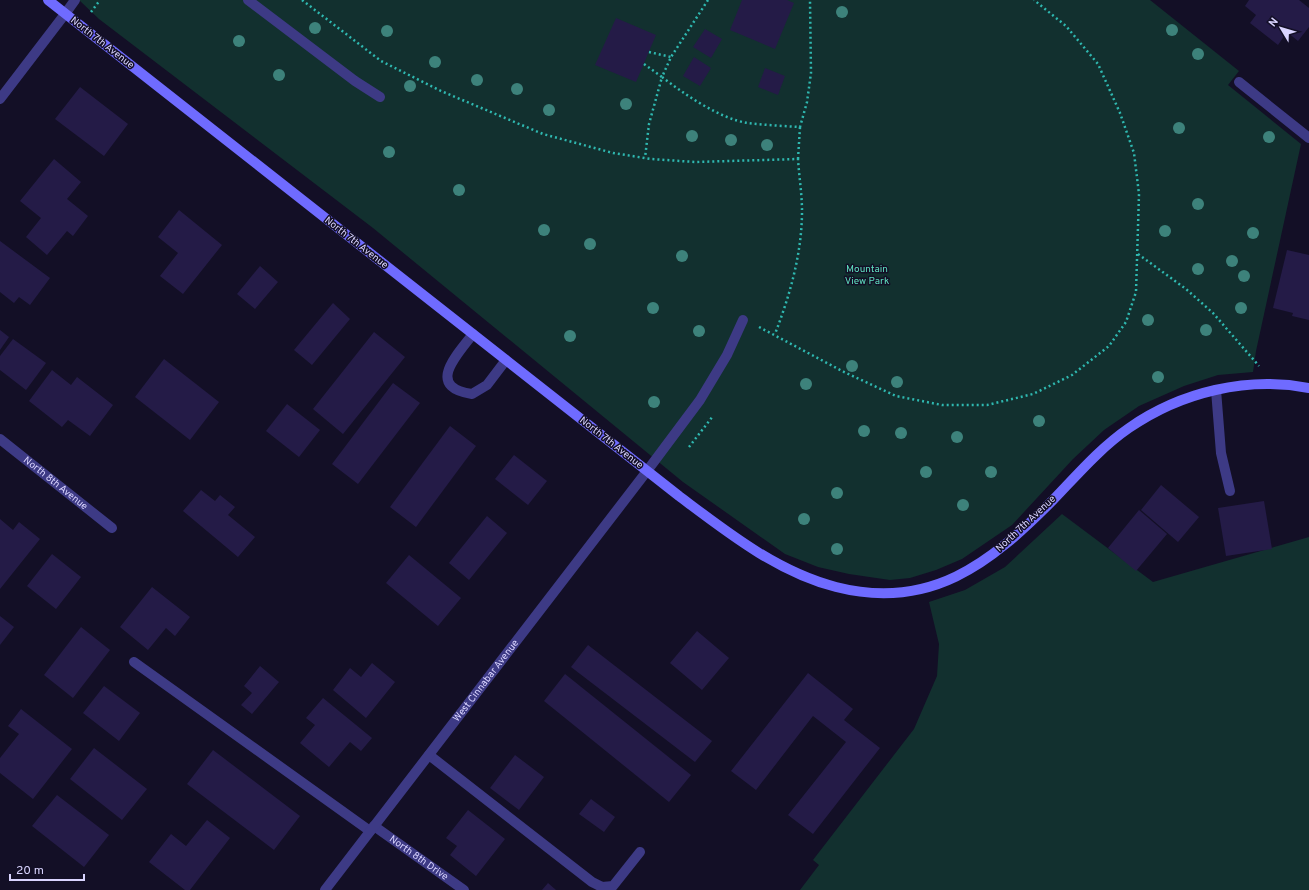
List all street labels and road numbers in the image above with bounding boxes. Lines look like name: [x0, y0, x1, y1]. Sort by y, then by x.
street label: North 7th Avenue: [68, 14, 136, 72]
street label: North 7th Avenue: [322, 214, 390, 272]
street label: North 7th Avenue: [577, 414, 645, 472]
street label: North 8th Avenue: [21, 454, 91, 513]
street label: North 7th Avenue: [993, 493, 1059, 555]
street label: West Cinnabar Avenue: [450, 637, 522, 724]
street label: North 8th Drive: [387, 832, 451, 883]

